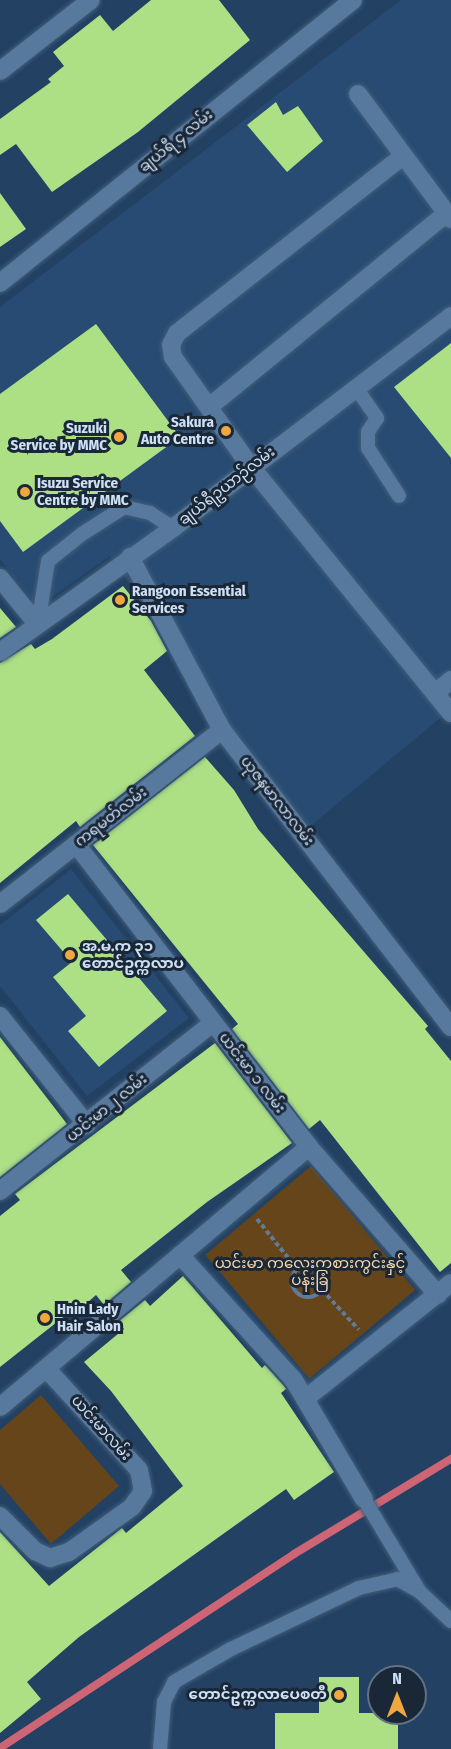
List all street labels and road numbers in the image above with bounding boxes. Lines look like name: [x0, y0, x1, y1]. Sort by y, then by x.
street label: ချယ်ရီ ၄ လမ်း: [135, 106, 217, 176]
street label: ချယ်ရီဥယာဉ်လမ်း: [175, 443, 279, 529]
street label: ယုဇနမာလာလမ်း: [236, 753, 318, 849]
street label: ကရမတ်လမ်း: [71, 783, 151, 851]
street label: ယင်းမာ ၁ လမ်း: [215, 1029, 289, 1117]
street label: ယင်းမာ ၂ လမ်း: [63, 1070, 151, 1146]
street label: ယင်းမာလမ်း: [67, 1392, 135, 1464]

